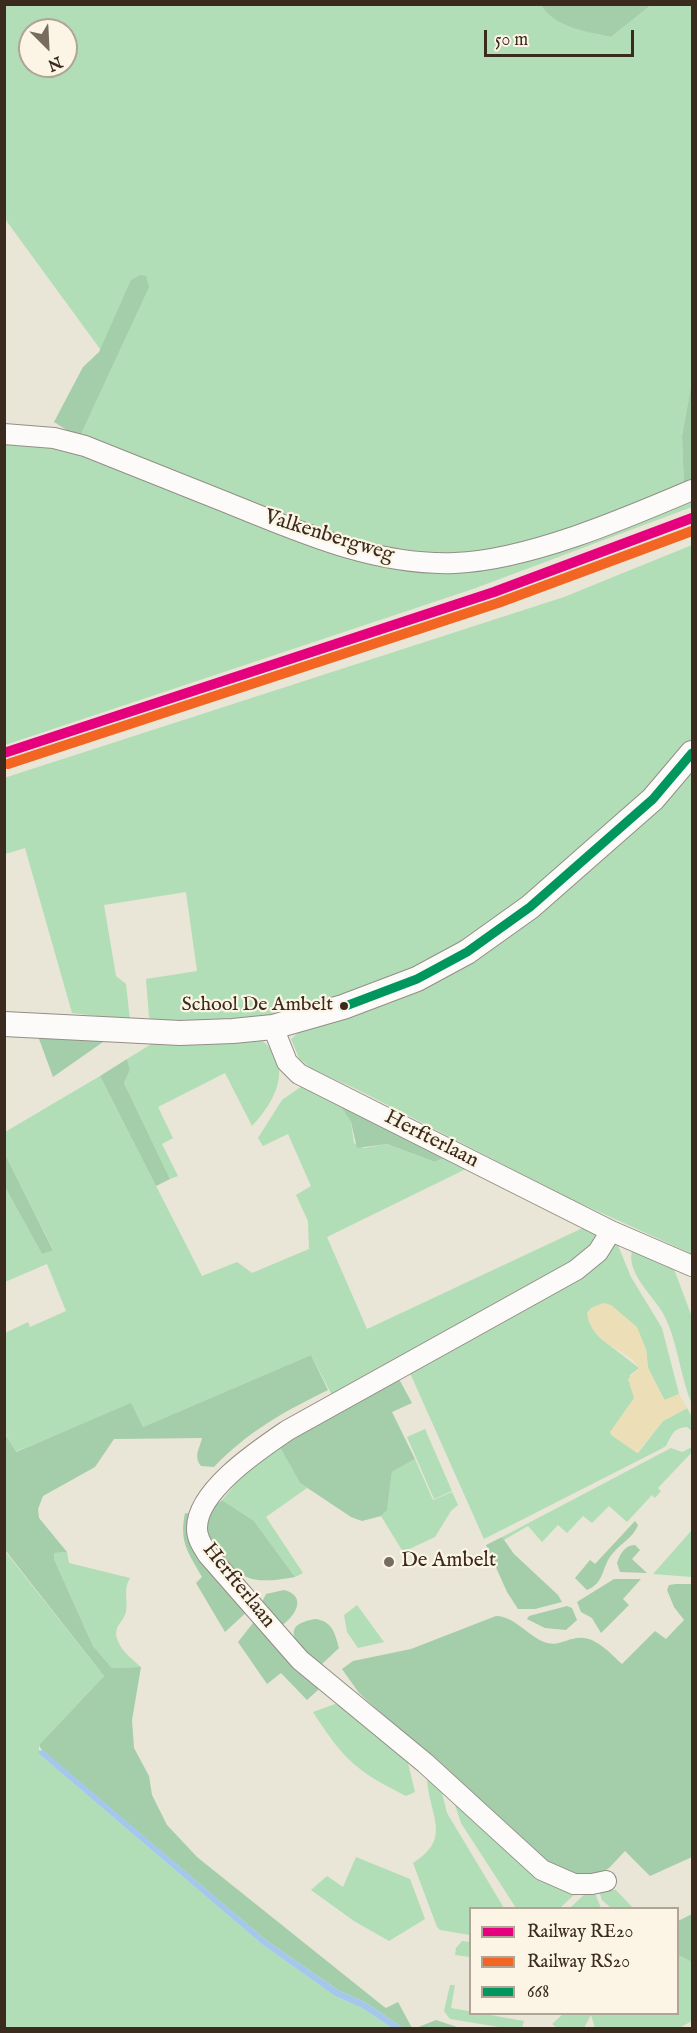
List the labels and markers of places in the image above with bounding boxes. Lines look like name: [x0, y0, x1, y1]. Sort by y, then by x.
place label: School De Ambelt: [182, 994, 333, 1018]
marker: School De Ambelt: [338, 1000, 350, 1012]
place label: De Ambelt: [401, 1549, 496, 1575]
marker: De Ambelt: [382, 1555, 396, 1569]

